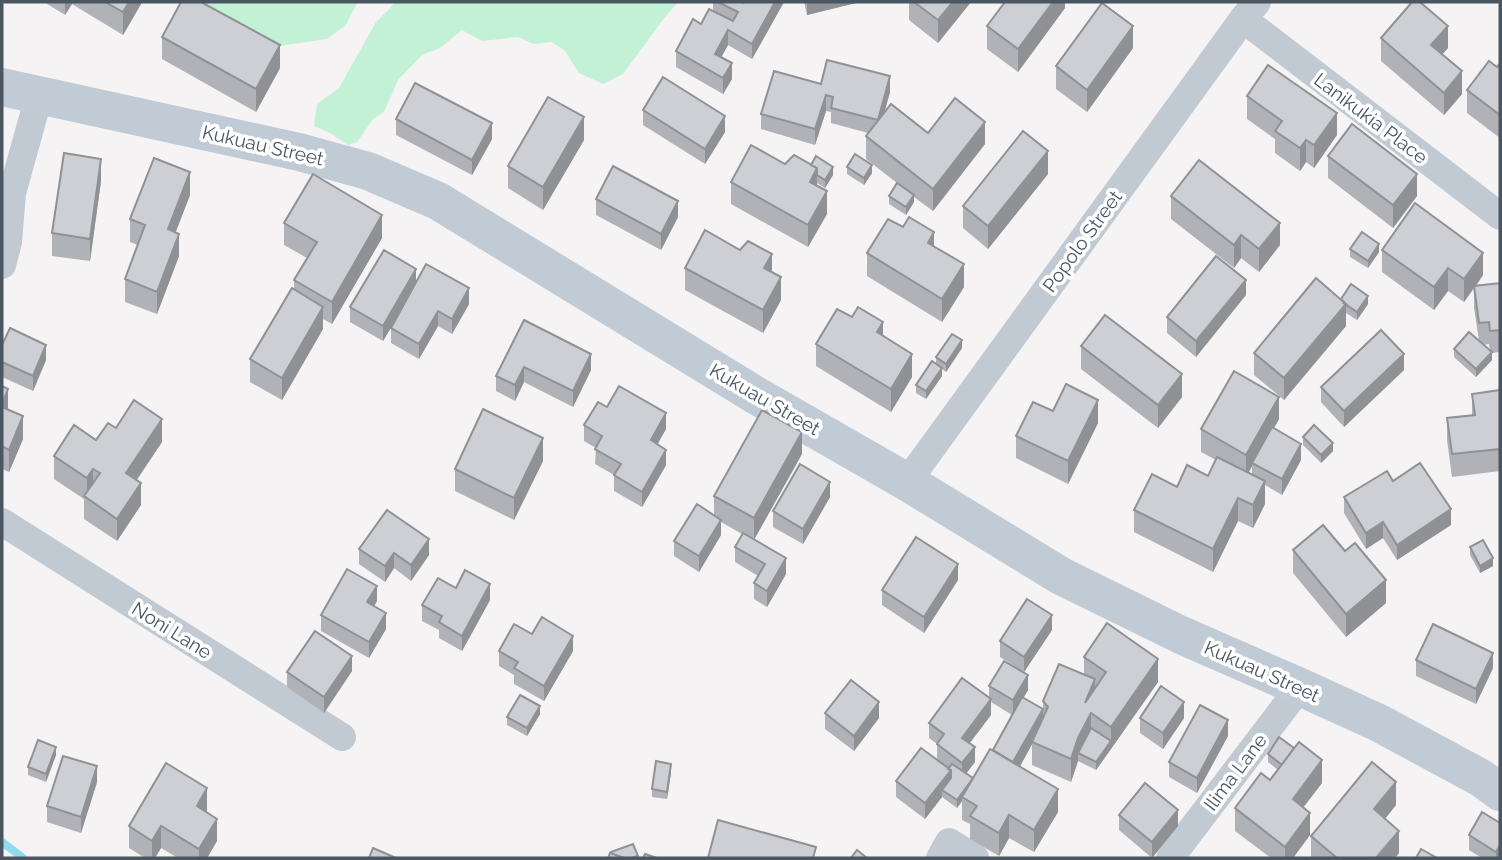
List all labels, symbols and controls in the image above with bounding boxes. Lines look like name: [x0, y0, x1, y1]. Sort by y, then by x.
street label: Lanikukia Place: [1310, 68, 1432, 168]
street label: Kukuau Street: [200, 120, 326, 170]
street label: Popolo Street: [1038, 185, 1127, 296]
street label: Kukuau Street: [706, 359, 825, 440]
street label: Noni Lane: [128, 597, 216, 663]
street label: Kukuau Street: [1201, 636, 1324, 706]
street label: Ilima Lane: [1199, 729, 1271, 815]

